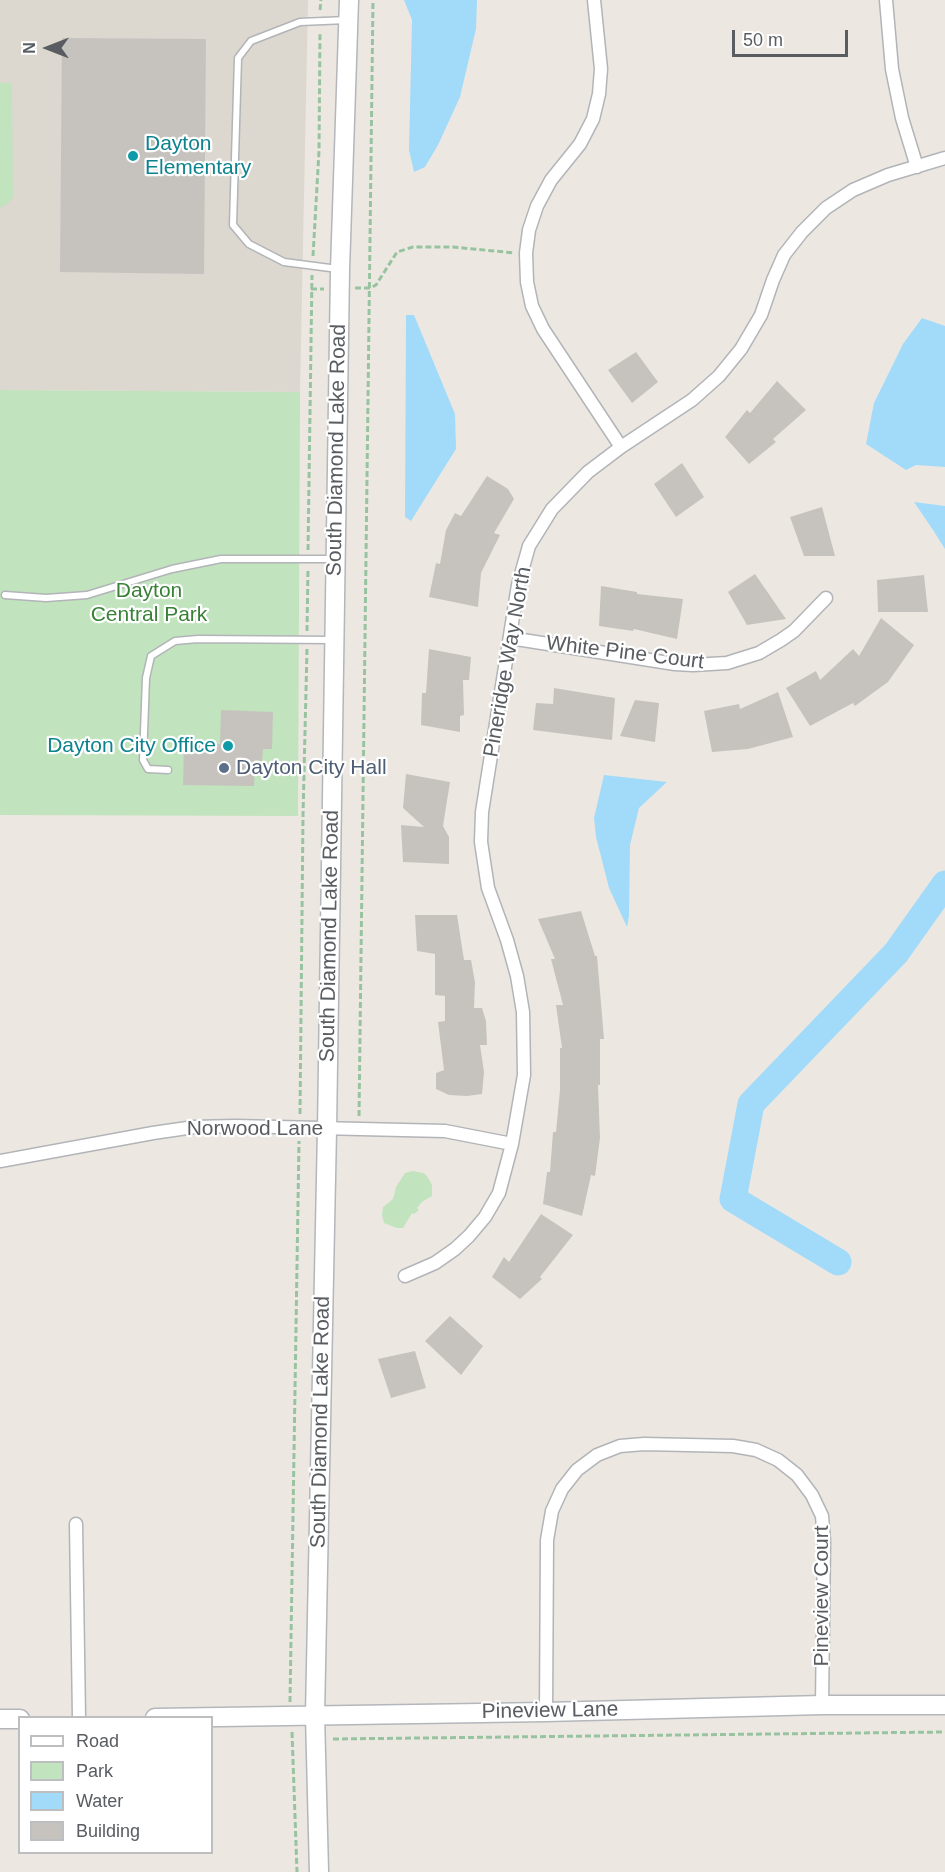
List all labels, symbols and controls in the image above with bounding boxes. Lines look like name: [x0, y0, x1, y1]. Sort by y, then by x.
north arrow: [18, 18, 78, 78]
scale bar: [735, 18, 850, 56]
text: 50 m: [743, 30, 783, 50]
text: N: [21, 42, 38, 54]
place label: Dayton Elementary: [145, 131, 251, 181]
marker: Dayton Elementary: [126, 149, 140, 163]
street label: South Diamond Lake Road: [322, 324, 352, 576]
street label: Pineridge Way North: [479, 565, 537, 759]
park label: Dayton Central Park: [91, 578, 207, 628]
street label: White Pine Court: [545, 631, 705, 675]
place label: Dayton City Office: [47, 733, 216, 759]
marker: Dayton City Office: [221, 739, 235, 753]
place label: Dayton City Hall: [236, 755, 387, 781]
marker: Dayton City Hall: [217, 761, 231, 775]
street label: South Diamond Lake Road: [315, 810, 345, 1062]
street label: Norwood Lane: [187, 1116, 323, 1142]
street label: South Diamond Lake Road: [306, 1296, 336, 1548]
street label: Pineview Court: [809, 1525, 835, 1667]
street label: Pineview Lane: [481, 1697, 619, 1725]
legend: [18, 1716, 213, 1854]
text: Road: [76, 1731, 119, 1751]
text: Park: [76, 1761, 113, 1781]
text: Water: [76, 1791, 123, 1811]
text: Building: [76, 1821, 140, 1841]

